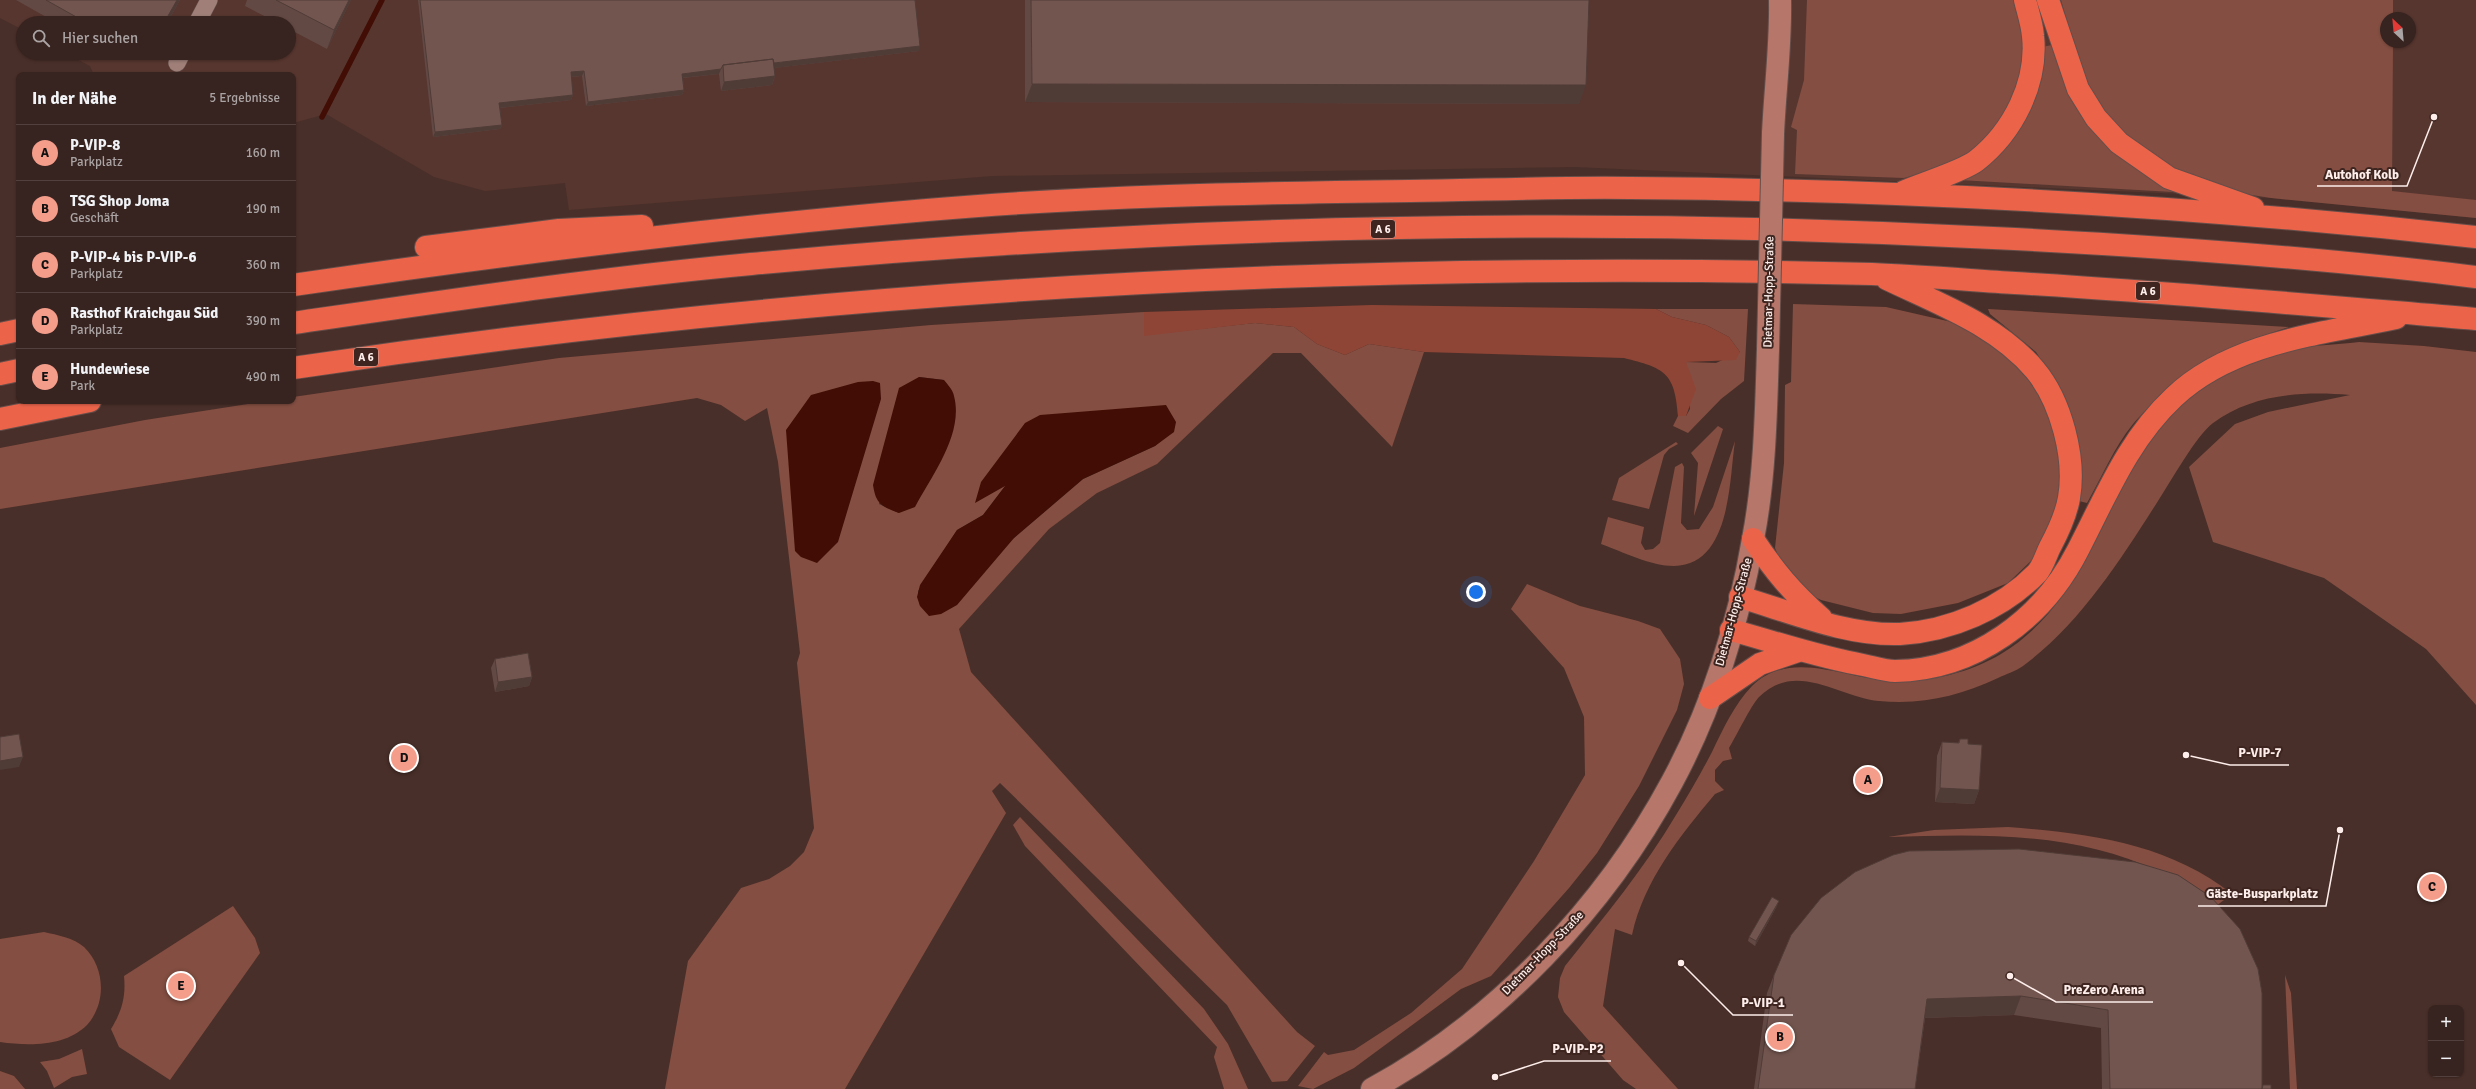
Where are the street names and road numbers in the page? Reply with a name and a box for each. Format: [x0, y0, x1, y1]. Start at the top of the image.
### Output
road number: A 6 [1371, 220, 1395, 238]
street label: Dietmar-Hopp-Straße [1761, 236, 1777, 348]
road number: A 6 [2136, 282, 2160, 300]
road number: A 6 [354, 348, 378, 366]
street label: Dietmar-Hopp-Straße [1712, 556, 1756, 668]
street label: Dietmar-Hopp-Straße [1499, 908, 1587, 998]

